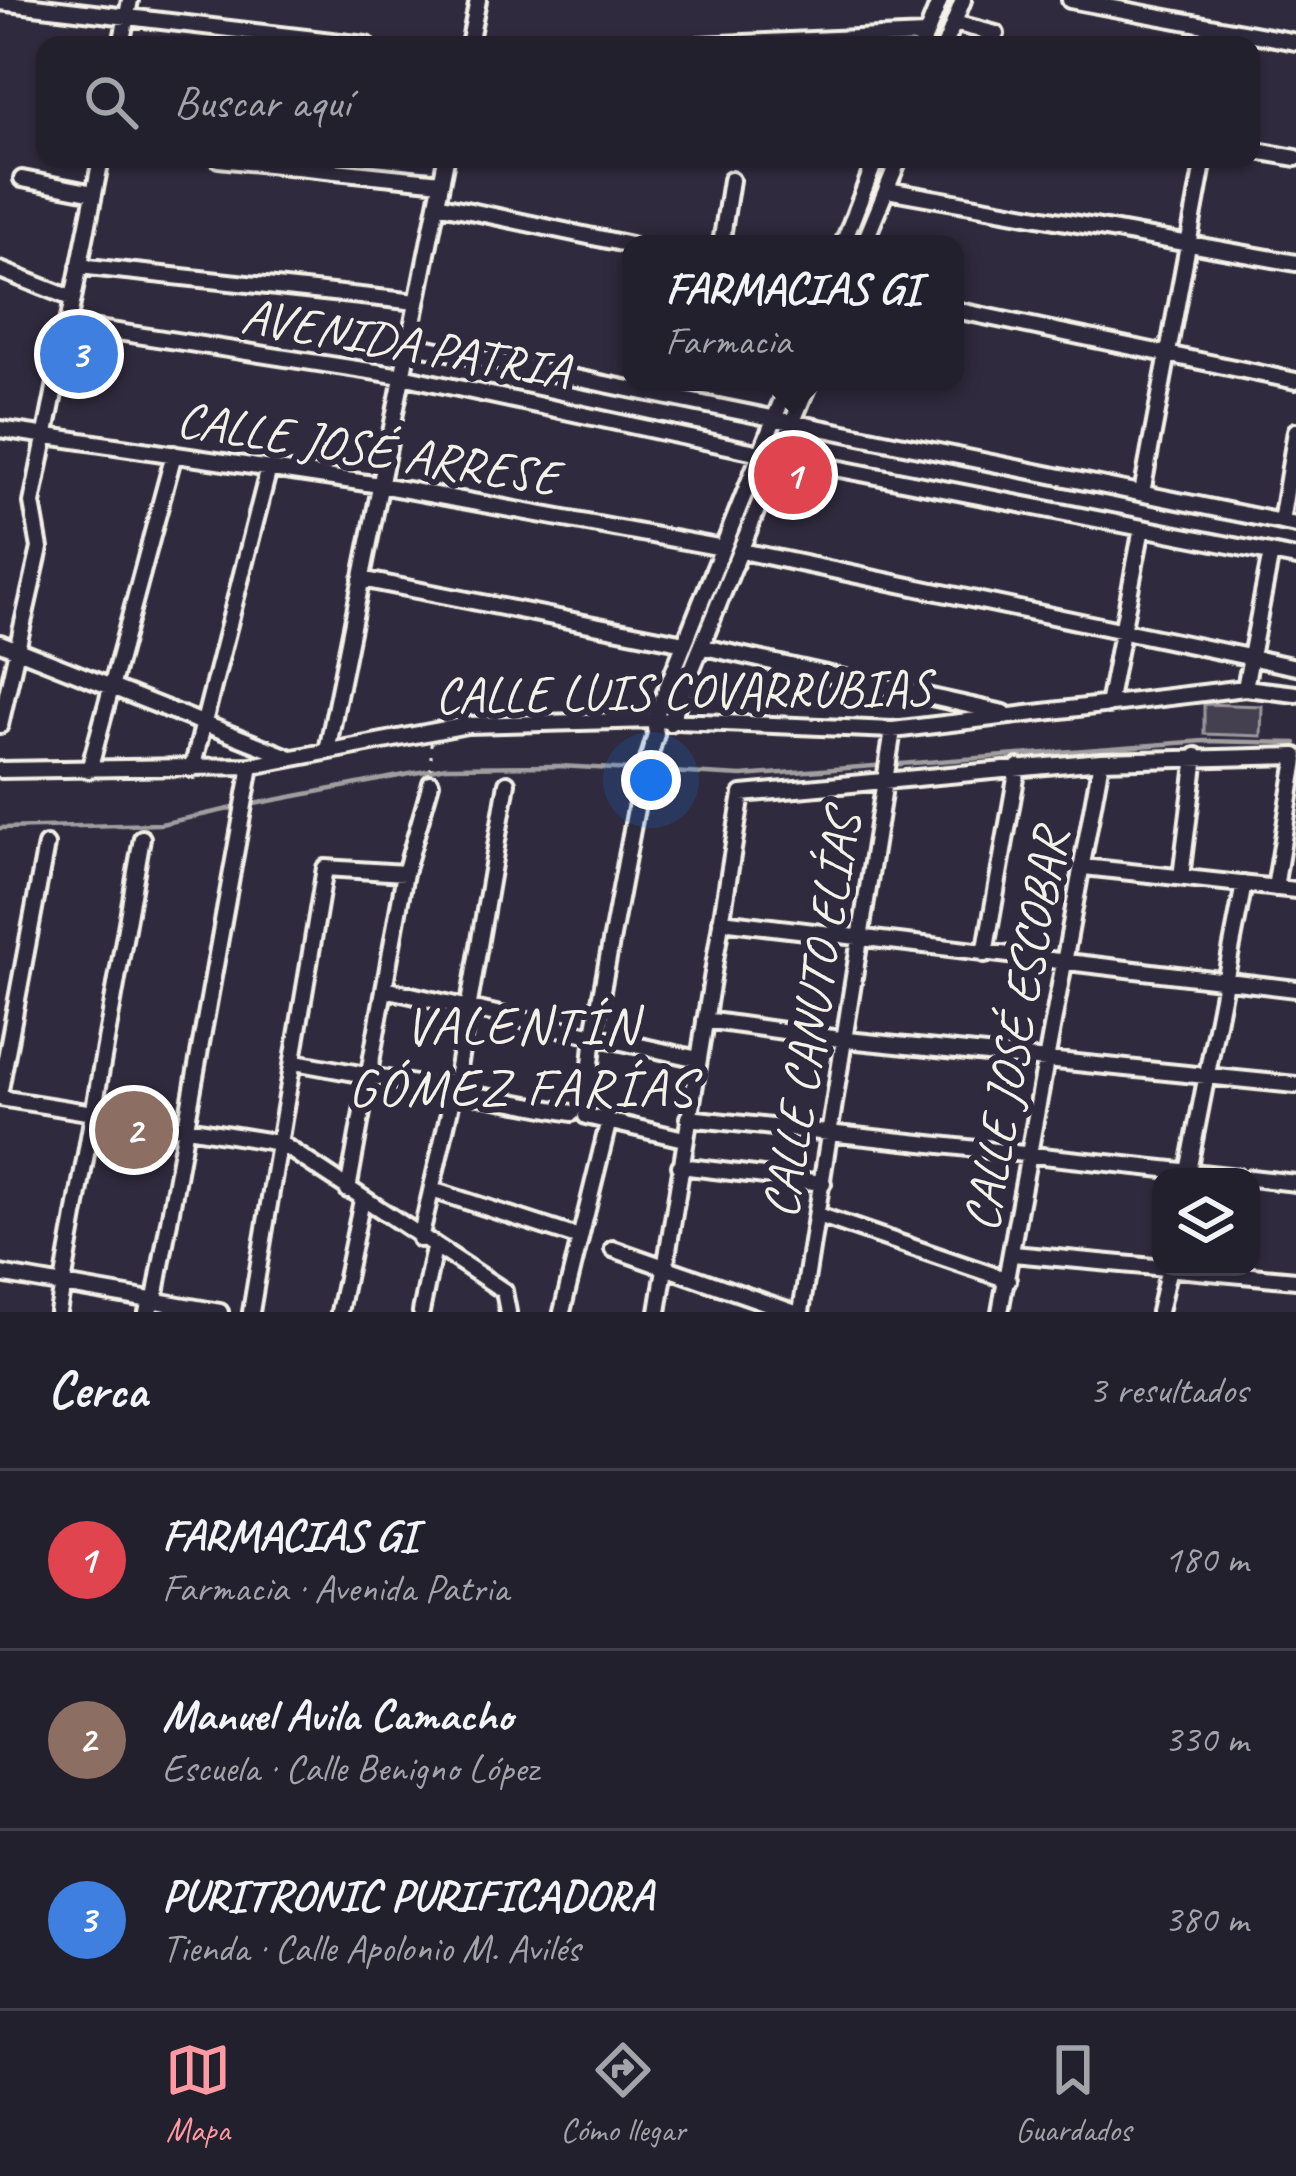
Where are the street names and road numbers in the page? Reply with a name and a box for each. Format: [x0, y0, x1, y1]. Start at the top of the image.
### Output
street label: AVENIDA PATRIA [237, 283, 577, 404]
street label: CALLE JOSÉ ARRESE [173, 386, 569, 511]
street label: CALLE LUIS COVARRUBIAS [434, 655, 938, 727]
street label: CALLE CANUTO ELÍAS [747, 799, 876, 1222]
street label: CALLE JOSÉ ESCOBAR [948, 819, 1083, 1236]

